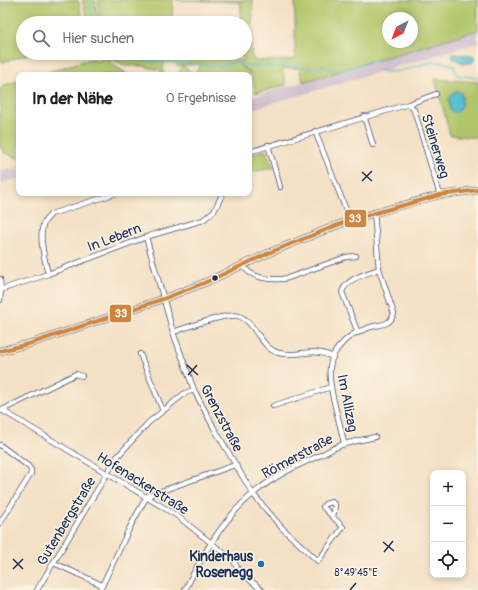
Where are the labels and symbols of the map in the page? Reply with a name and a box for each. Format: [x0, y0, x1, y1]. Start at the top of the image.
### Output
north arrow [382, 12, 418, 48]
street label: Steinerweg [418, 112, 453, 180]
line badge: 33 [344, 209, 367, 228]
text: 33 [349, 212, 361, 225]
street label: In Lebern [85, 219, 144, 256]
unlabelled marker [210, 273, 220, 283]
line badge: 33 [109, 304, 132, 323]
text: 33 [115, 307, 127, 320]
street label: Im Allizag [334, 373, 361, 433]
street label: Grenzstraße [197, 382, 246, 455]
street label: Römerstraße [259, 431, 336, 482]
street label: Hofenackerstraße [94, 448, 192, 519]
street label: Gutenbergstraße [33, 474, 100, 569]
place label: Kinderhaus Rosenegg [189, 548, 254, 581]
marker: Kinderhaus Rosenegg [256, 559, 266, 569]
text: 8°49'45"E [335, 567, 377, 579]

